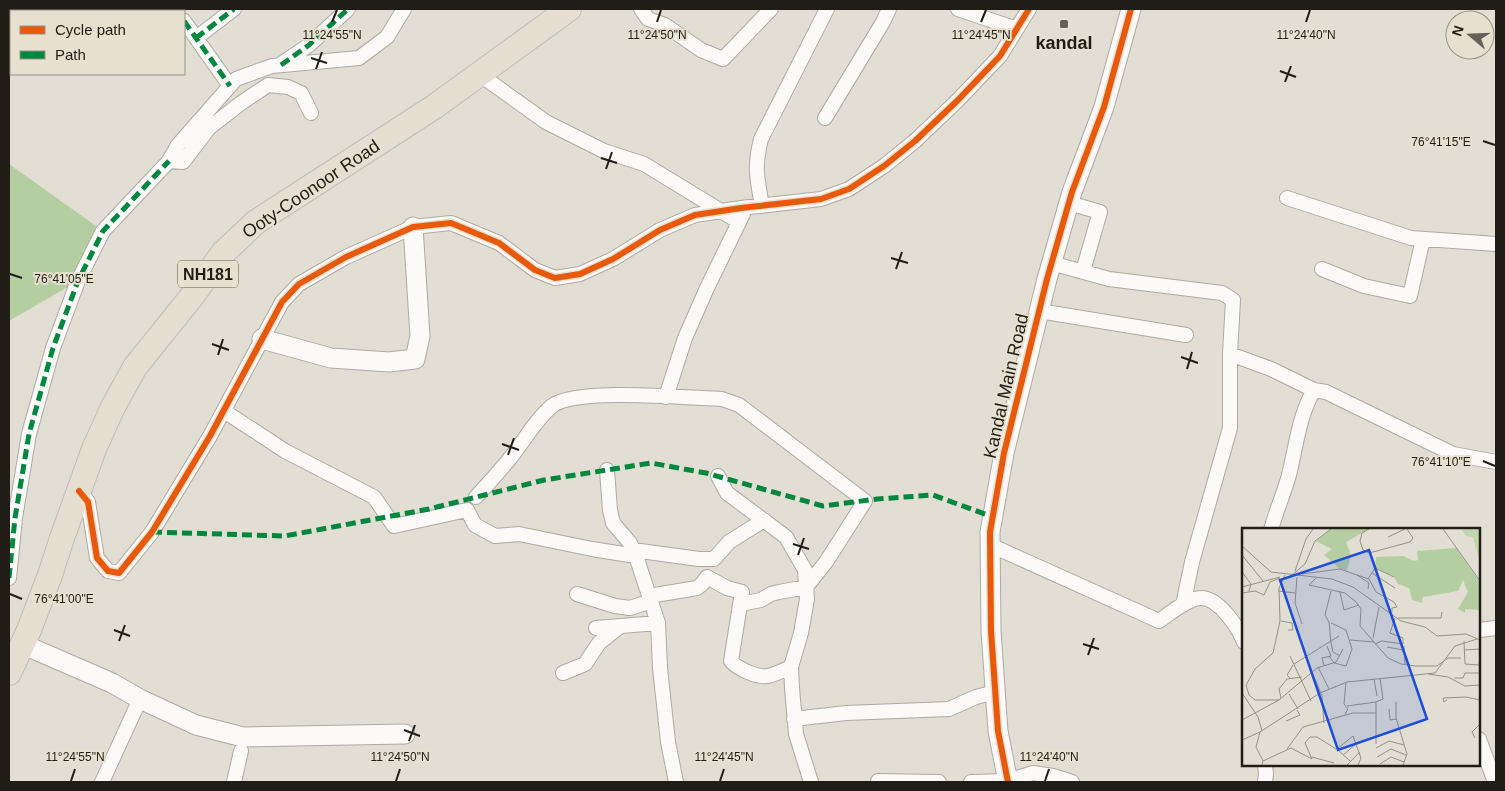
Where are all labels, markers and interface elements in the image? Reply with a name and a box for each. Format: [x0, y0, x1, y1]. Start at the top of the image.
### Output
legend [10, 10, 185, 75]
north arrow [1445, 10, 1495, 60]
marker: kandal [1058, 18, 1070, 30]
text: Cycle path [55, 21, 126, 38]
text: N [1448, 23, 1467, 38]
text: 11°24'55"N [302, 28, 362, 42]
text: 11°24'50"N [627, 28, 687, 42]
text: 11°24'45"N [951, 28, 1011, 42]
text: 11°24'40"N [1276, 28, 1336, 42]
place label: kandal [1035, 33, 1093, 53]
text: Path [55, 46, 86, 63]
text: 76°41'15"E [1411, 135, 1471, 149]
street label: Ooty-Coonoor Road [239, 136, 383, 242]
road number: NH181 [178, 260, 238, 288]
text: 76°41'05"E [34, 272, 94, 286]
street label: Kandal Main Road [980, 312, 1032, 460]
text: 76°41'10"E [1411, 455, 1471, 469]
inset map [1242, 528, 1480, 766]
text: 76°41'00"E [34, 592, 94, 606]
text: 11°24'55"N [45, 750, 105, 764]
text: 11°24'50"N [370, 750, 430, 764]
text: 11°24'45"N [694, 750, 754, 764]
text: 11°24'40"N [1019, 750, 1079, 764]

